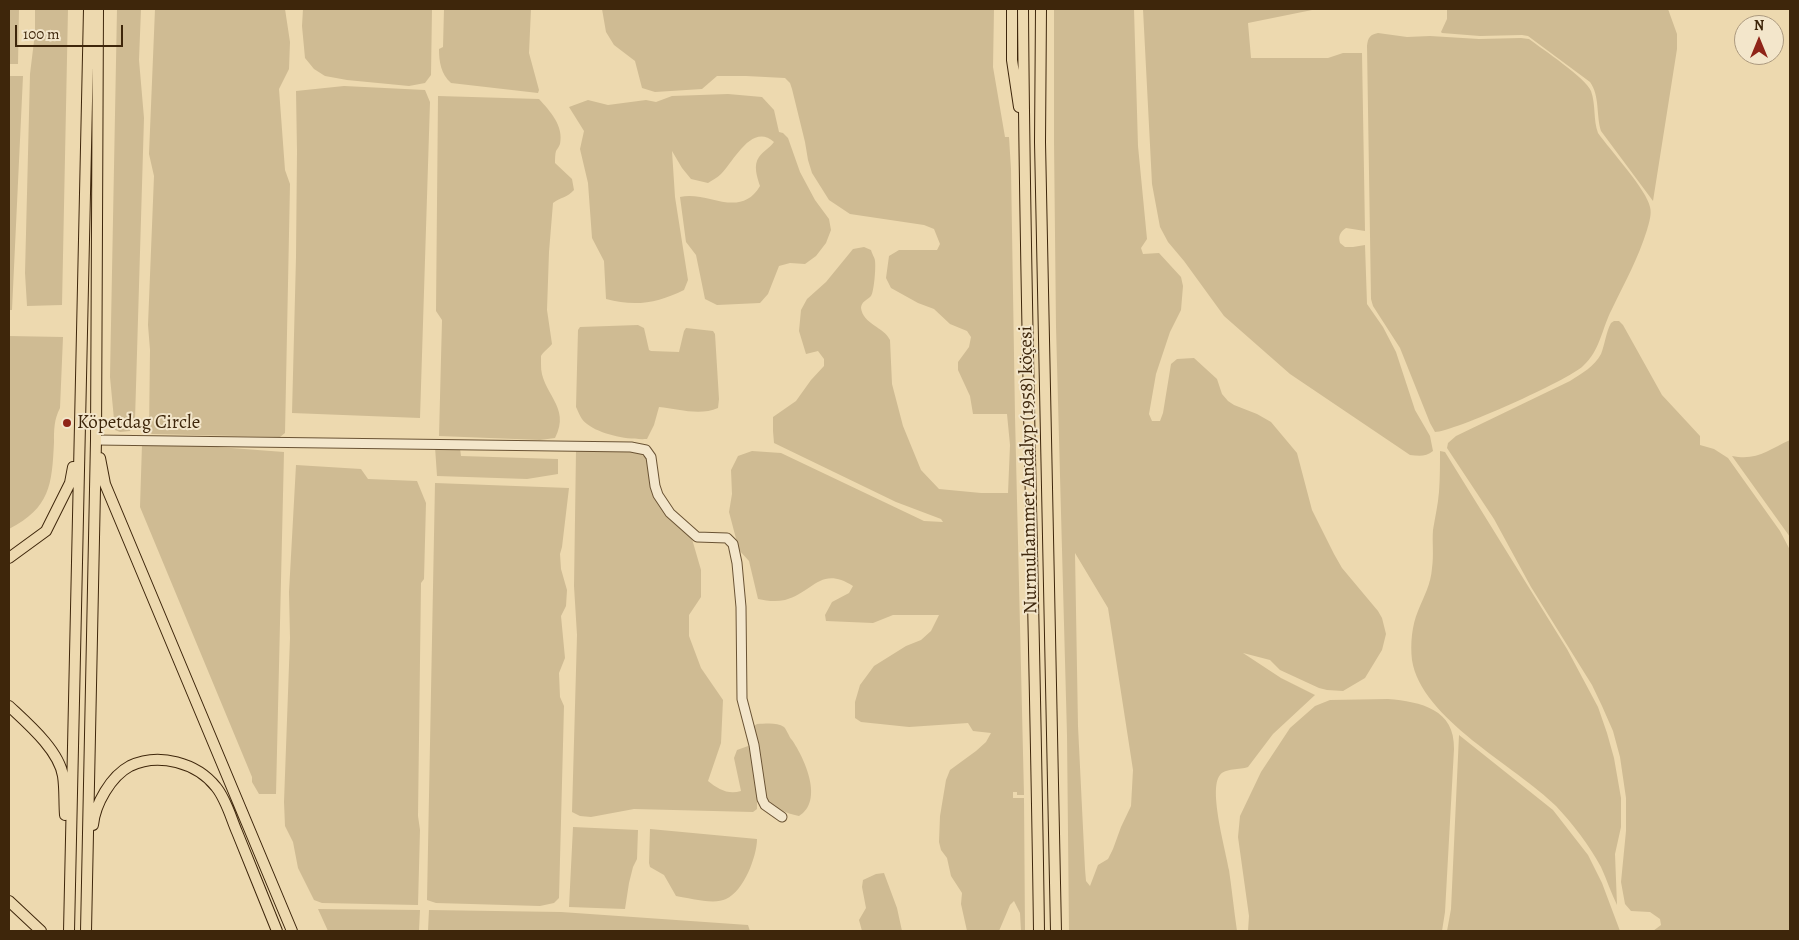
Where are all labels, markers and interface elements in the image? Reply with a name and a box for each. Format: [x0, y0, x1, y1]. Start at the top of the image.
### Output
scale bar [18, 15, 125, 47]
north arrow [1734, 15, 1784, 65]
text: N [1754, 16, 1764, 35]
text: 100 m [23, 24, 60, 44]
street label: Nurmuhammet Andalyp (1958) köçesi [1015, 326, 1043, 614]
place label: Köpetdag Circle [77, 412, 200, 434]
marker: Köpetdag Circle [61, 417, 73, 429]

